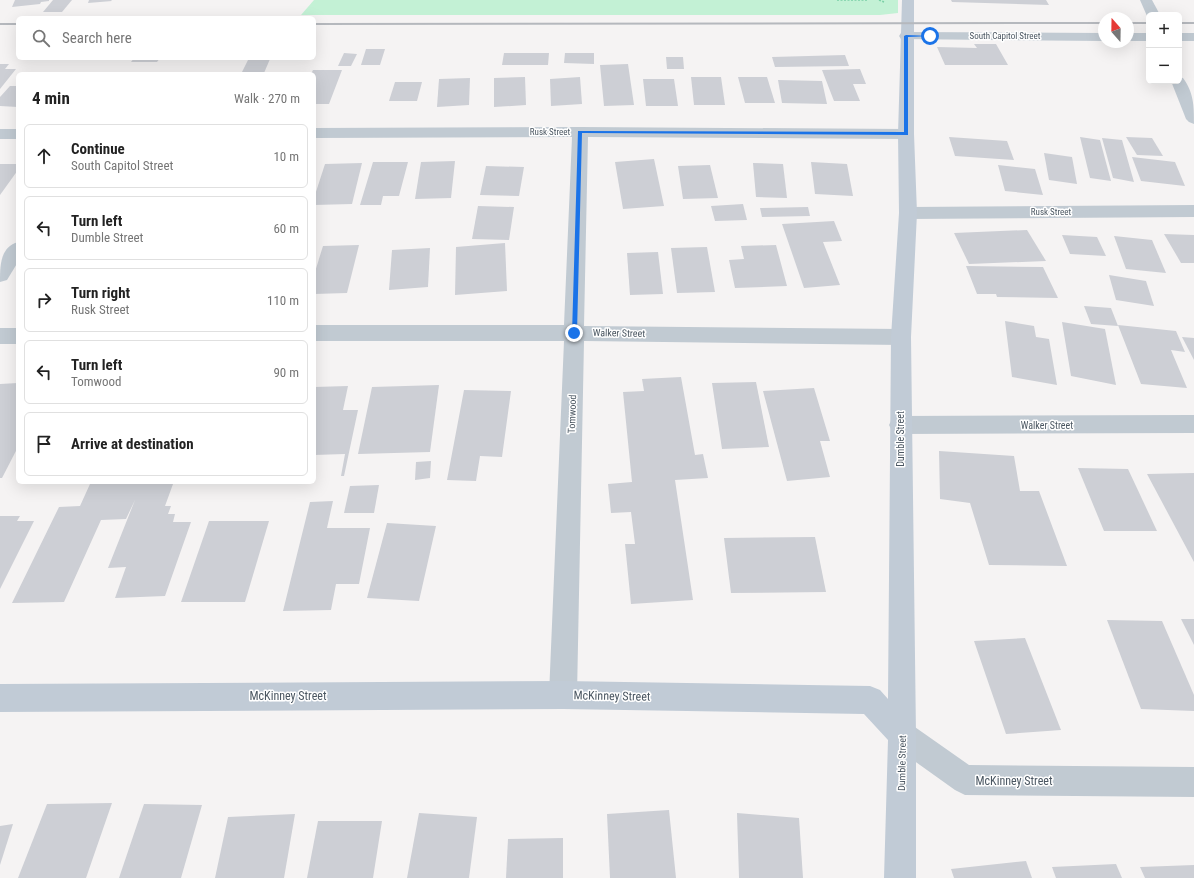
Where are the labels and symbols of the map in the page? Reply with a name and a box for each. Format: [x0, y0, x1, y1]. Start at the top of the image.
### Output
north arrow [1098, 12, 1134, 48]
route start [921, 27, 939, 45]
street label: South Capitol Street [970, 31, 1041, 41]
street label: Rusk Street [530, 127, 571, 137]
street label: Rusk Street [1031, 207, 1072, 217]
route end [565, 324, 583, 342]
street label: Walker Street [593, 327, 645, 339]
street label: Tomwood [566, 394, 578, 434]
street label: Dumble Street [895, 411, 906, 467]
street label: Walker Street [1021, 420, 1073, 431]
street label: McKinney Street [573, 688, 651, 704]
street label: McKinney Street [250, 689, 327, 703]
street label: Dumble Street [896, 735, 908, 791]
street label: McKinney Street [976, 774, 1053, 788]

